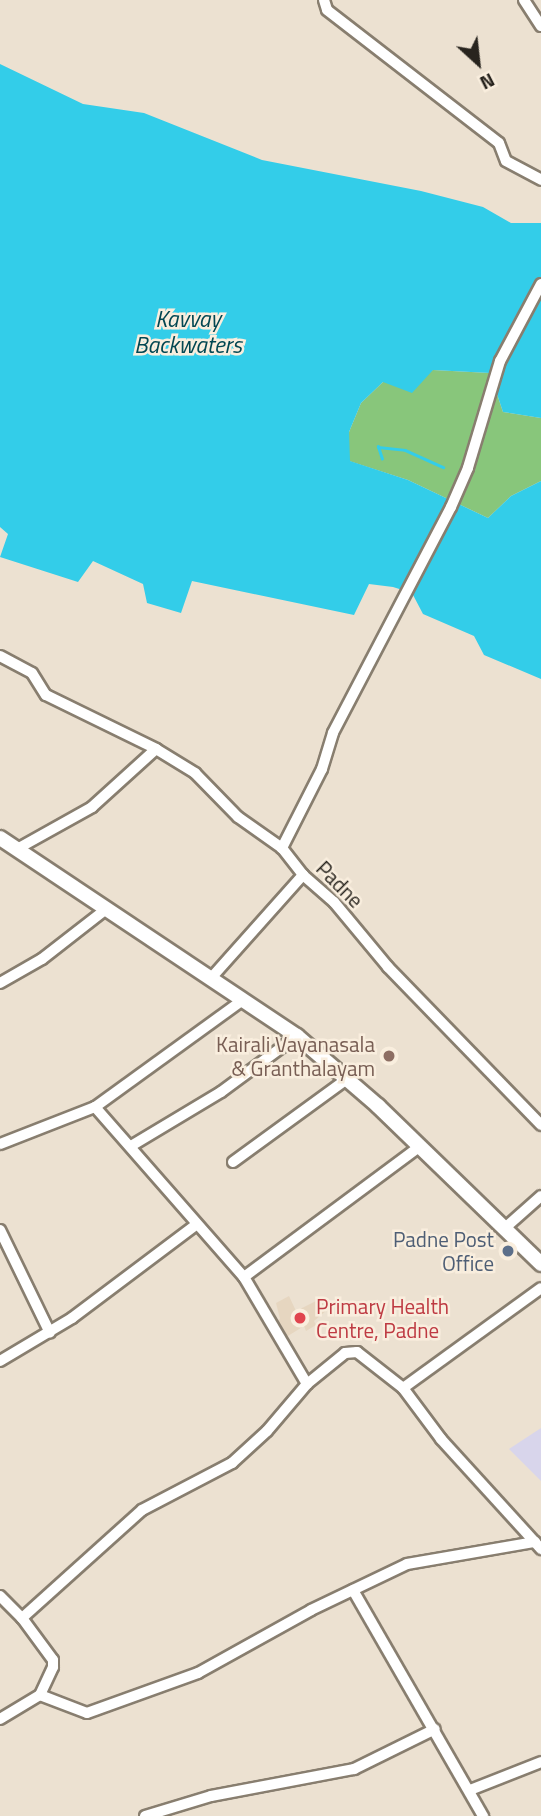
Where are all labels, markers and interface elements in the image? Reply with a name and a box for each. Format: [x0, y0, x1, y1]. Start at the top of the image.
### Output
north arrow [443, 28, 513, 98]
text: N [475, 66, 500, 98]
water label: Kavvay Backwaters [134, 305, 242, 359]
street label: Padne [311, 855, 369, 913]
place label: Kairali Vayanasala & Granthalayam [216, 1031, 375, 1081]
marker: Kairali Vayanasala & Granthalayam [381, 1048, 397, 1064]
place label: Padne Post Office [393, 1226, 494, 1276]
marker: Padne Post Office [500, 1243, 516, 1259]
place label: Primary Health Centre, Padne [316, 1293, 449, 1343]
marker: Primary Health Centre, Padne [290, 1308, 310, 1328]

